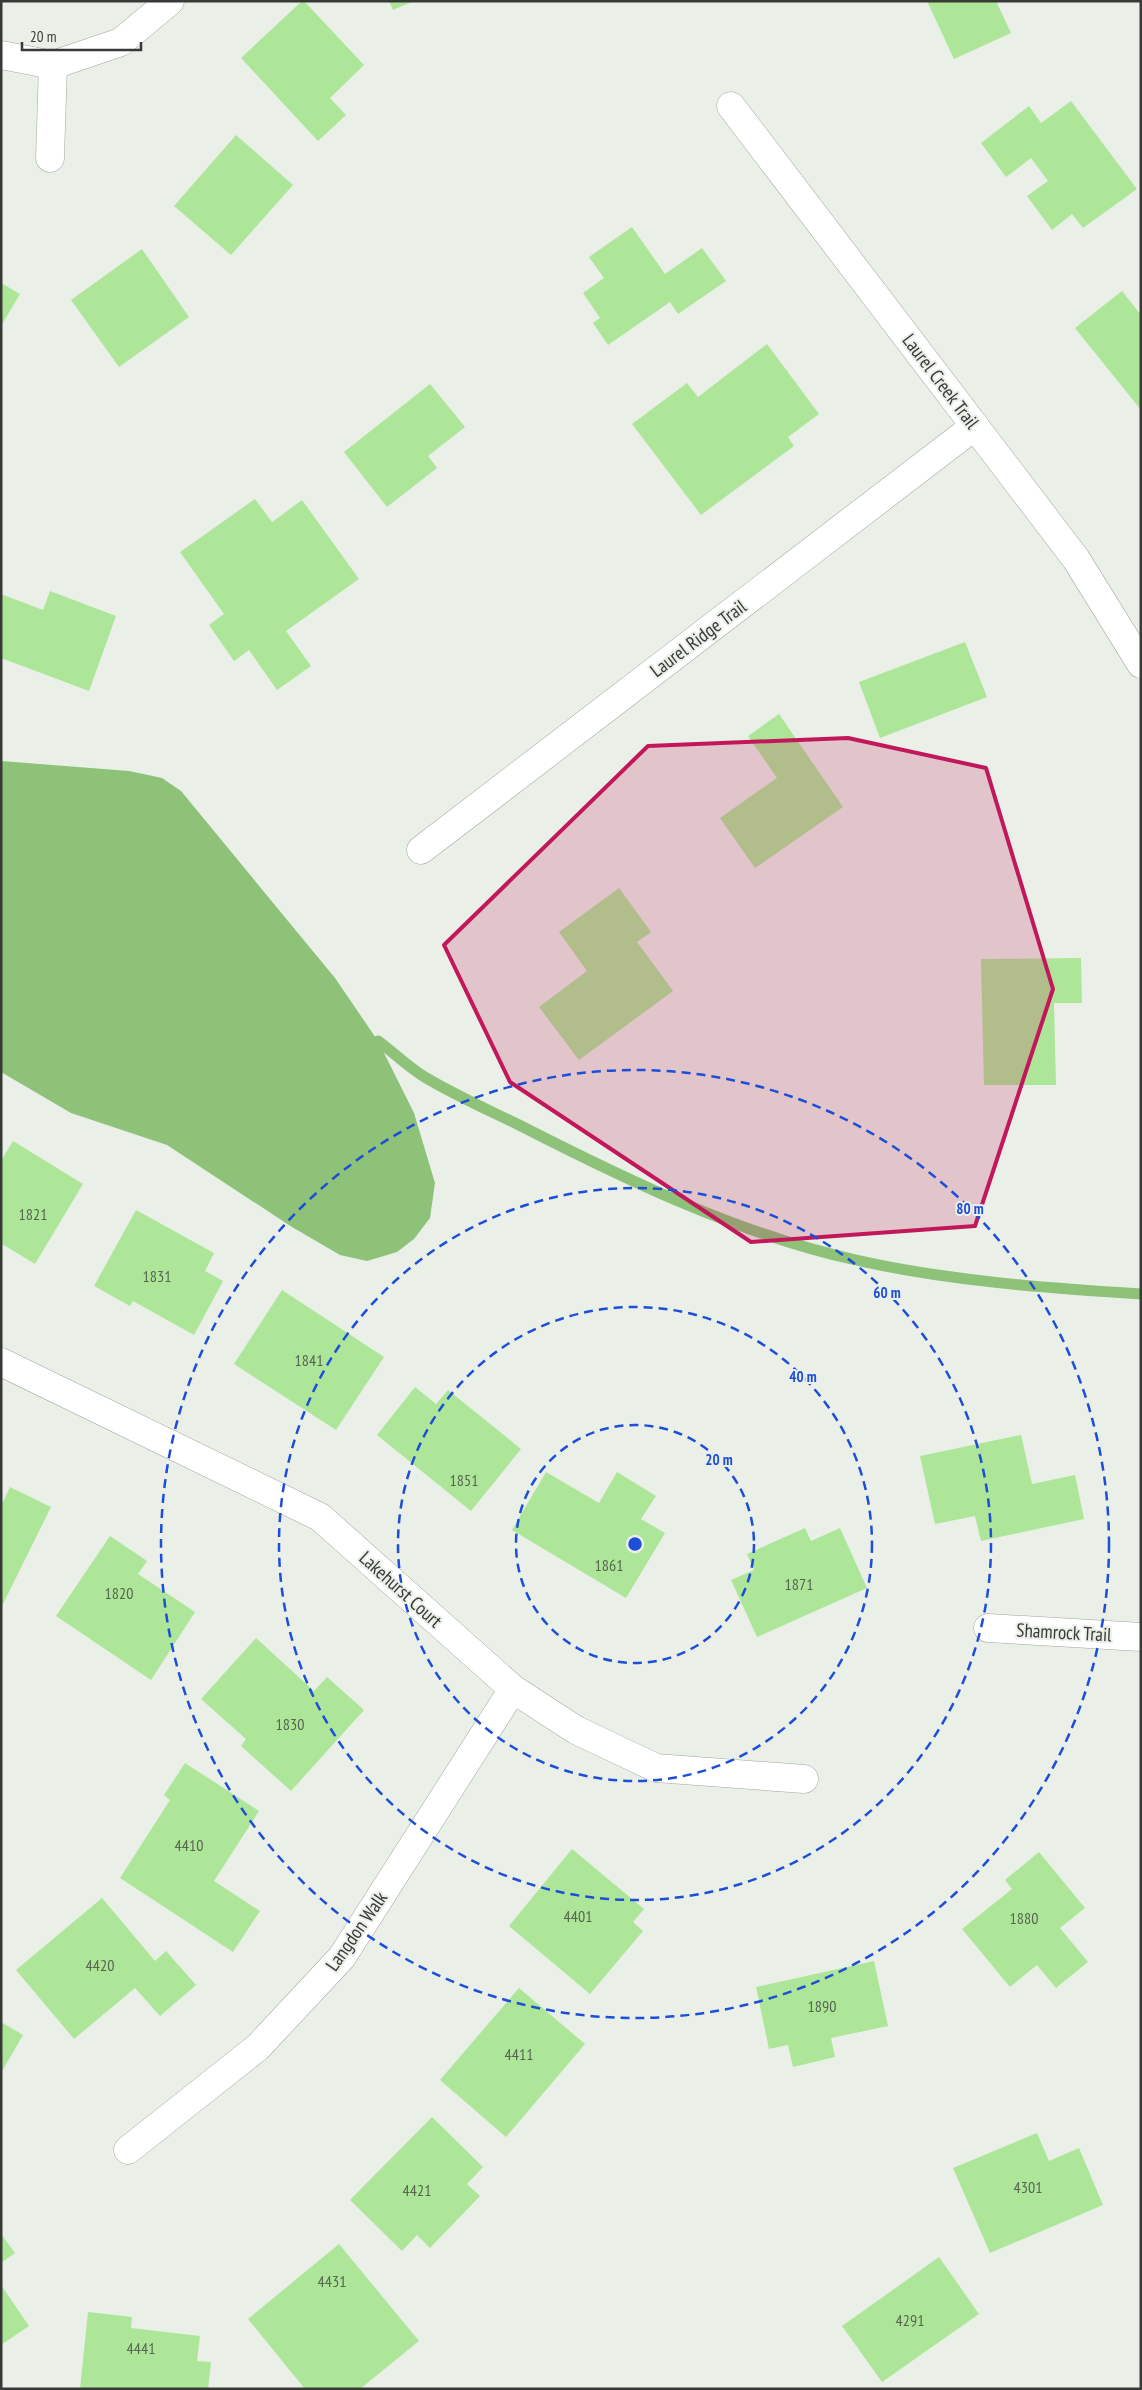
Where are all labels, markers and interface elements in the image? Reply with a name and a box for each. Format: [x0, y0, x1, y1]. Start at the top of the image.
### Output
scale bar [22, 20, 141, 52]
text: 20 m [30, 27, 56, 46]
street label: Laurel Creek Trail [897, 329, 985, 434]
street label: Laurel Ridge Trail [645, 594, 751, 682]
text: 80 m [956, 1199, 984, 1218]
house number: 1821 [19, 1204, 47, 1224]
house number: 1831 [143, 1266, 171, 1286]
text: 60 m [873, 1283, 901, 1302]
house number: 1841 [295, 1350, 323, 1370]
text: 40 m [789, 1367, 817, 1386]
text: 20 m [705, 1450, 733, 1469]
house number: 1851 [450, 1470, 478, 1490]
centre of rings [626, 1535, 644, 1553]
street label: Lakehurst Court [355, 1546, 448, 1633]
house number: 1861 [595, 1555, 623, 1575]
house number: 1871 [785, 1574, 813, 1594]
house number: 1820 [105, 1583, 133, 1603]
street label: Shamrock Trail [1016, 1618, 1113, 1647]
house number: 1830 [276, 1714, 304, 1734]
house number: 4410 [175, 1835, 203, 1855]
street label: Langdon Walk [320, 1886, 393, 1975]
house number: 4401 [564, 1906, 592, 1926]
house number: 1880 [1010, 1908, 1038, 1928]
house number: 4420 [86, 1955, 114, 1975]
house number: 1890 [808, 1996, 836, 2016]
house number: 4411 [505, 2044, 533, 2064]
house number: 4301 [1014, 2177, 1042, 2197]
house number: 4421 [403, 2180, 431, 2200]
house number: 4431 [318, 2271, 346, 2291]
house number: 4291 [896, 2310, 924, 2330]
house number: 4441 [127, 2338, 155, 2358]

